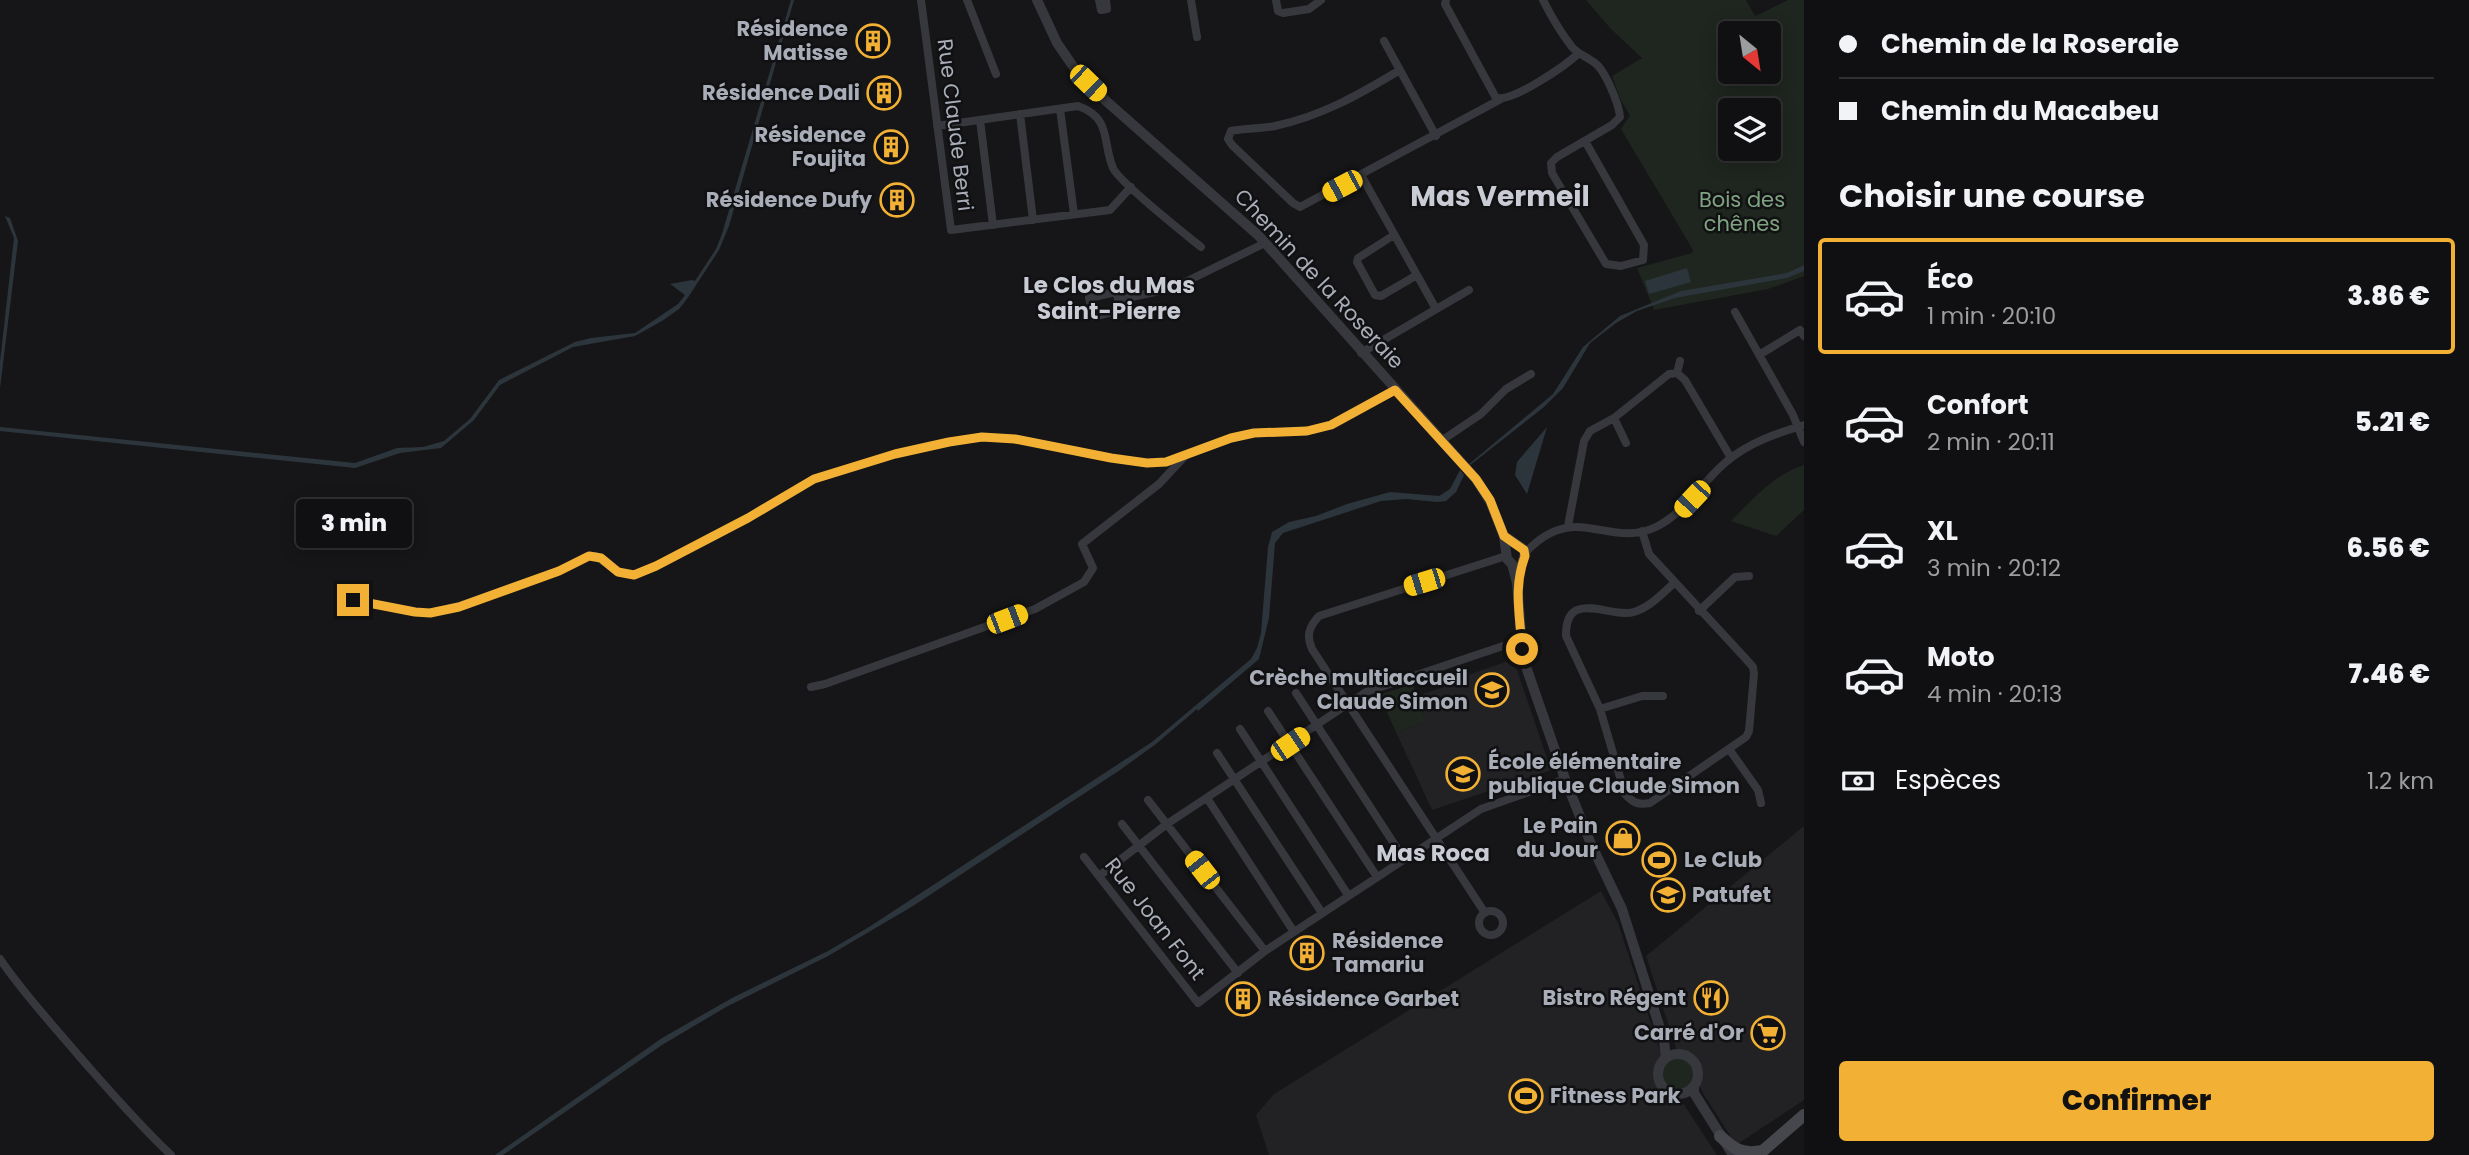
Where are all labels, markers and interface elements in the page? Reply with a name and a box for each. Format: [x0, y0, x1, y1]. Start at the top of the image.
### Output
place label: Résidence Matisse [736, 14, 848, 67]
north arrow [1718, 21, 1782, 84]
map controls [1718, 21, 1781, 161]
building icon: Résidence Matisse [854, 22, 892, 60]
text: Chemin de la Roseraie [1881, 26, 2179, 62]
street label: Rue Claude Berri [931, 37, 980, 213]
car [1066, 61, 1111, 105]
building icon: Résidence Dali [865, 74, 903, 112]
place label: Résidence Dali [702, 78, 860, 107]
text: Chemin du Macabeu [1881, 93, 2159, 129]
button: layers [1718, 98, 1781, 161]
place label: Résidence Foujita [754, 120, 866, 173]
building icon: Résidence Foujita [872, 128, 910, 166]
car [1319, 167, 1366, 205]
text: Choisir une course [1839, 173, 2145, 218]
district label: Mas Vermeil [1410, 177, 1590, 216]
building icon: Résidence Dufy [878, 181, 916, 219]
street label: Chemin de la Roseraie [1228, 182, 1411, 375]
place label: Résidence Dufy [706, 185, 873, 214]
park label: Bois des chênes [1699, 185, 1785, 238]
text: Éco [1927, 261, 1973, 297]
icon: car [1843, 265, 1906, 328]
district label: Le Clos du Mas Saint-Pierre [1023, 269, 1195, 327]
text: 3.86 € [2347, 278, 2430, 314]
text: 1 min · 20:10 [1927, 300, 2056, 332]
text: Confort [1927, 387, 2029, 423]
icon: car [1843, 391, 1906, 454]
text: 5.21 € [2355, 404, 2430, 440]
text: 2 min · 20:11 [1927, 426, 2055, 458]
car [1670, 476, 1715, 522]
callout: 3 min [295, 498, 411, 548]
text: 3 min [321, 507, 387, 539]
text: XL [1927, 513, 1958, 549]
icon: car [1843, 517, 1906, 580]
text: 6.56 € [2347, 530, 2430, 566]
text: 3 min · 20:12 [1927, 552, 2061, 584]
car [1401, 566, 1448, 598]
route end [337, 584, 369, 616]
car [984, 602, 1031, 636]
route start [1506, 633, 1538, 665]
text: Moto [1927, 639, 1995, 675]
icon: car [1843, 643, 1906, 706]
text: 7.46 € [2349, 656, 2430, 692]
place label: Crèche multiaccueil Claude Simon [1249, 663, 1468, 716]
school or university icon: Crèche multiaccueil Claude Simon [1473, 671, 1511, 709]
text: 4 min · 20:13 [1927, 678, 2062, 710]
car [1267, 724, 1314, 764]
place label: École élémentaire publique Claude Simon [1488, 747, 1740, 800]
school or university icon: École élémentaire publique Claude Simon [1444, 755, 1482, 793]
icon: cash [1839, 762, 1877, 800]
text: Espèces [1895, 762, 2001, 798]
text: 1.2 km [2367, 765, 2434, 797]
place label: Le Pain du Jour [1516, 811, 1598, 864]
shop icon: Le Pain du Jour [1604, 819, 1642, 857]
district label: Mas Roca [1376, 837, 1490, 869]
sports icon: Le Club [1640, 841, 1678, 879]
place label: Le Club [1684, 845, 1762, 874]
car [1181, 847, 1224, 893]
street label: Rue Joan Font [1098, 852, 1212, 986]
school or university icon: Patufet [1649, 876, 1687, 914]
place label: Patufet [1692, 880, 1771, 909]
place label: Résidence Tamariu [1332, 926, 1444, 979]
building icon: Résidence Tamariu [1288, 934, 1326, 972]
restaurant icon: Bistro Régent [1692, 979, 1730, 1017]
building icon: Résidence Garbet [1224, 980, 1262, 1018]
place label: Bistro Régent [1542, 983, 1686, 1012]
place label: Résidence Garbet [1268, 984, 1459, 1013]
supermarket icon: Carré d'Or [1749, 1014, 1787, 1052]
place label: Carré d'Or [1634, 1018, 1744, 1047]
button: Confirmer [1839, 1061, 2434, 1141]
sports icon: Fitness Park [1507, 1077, 1545, 1115]
place label: Fitness Park [1550, 1081, 1681, 1110]

